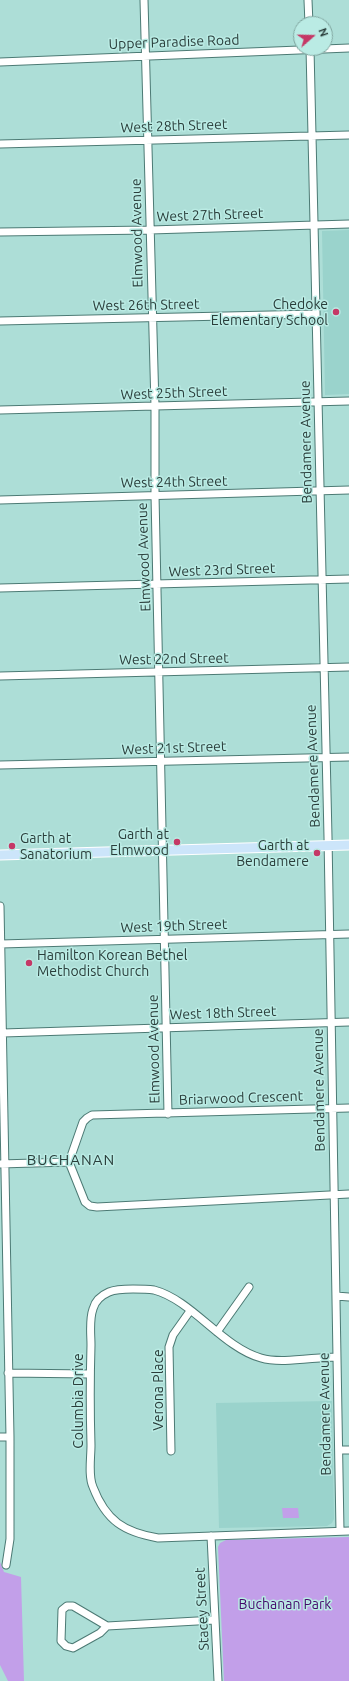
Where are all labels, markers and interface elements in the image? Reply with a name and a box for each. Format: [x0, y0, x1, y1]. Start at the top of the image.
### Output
north arrow [293, 16, 333, 56]
text: N [316, 26, 330, 38]
street label: Upper Paradise Road [108, 31, 240, 53]
street label: West 28th Street [120, 116, 228, 136]
street label: Elmwood Avenue [128, 178, 146, 288]
street label: West 27th Street [156, 205, 264, 225]
street label: West 26th Street [92, 296, 200, 314]
place label: Chedoke Elementary School [211, 296, 328, 328]
marker: Chedoke Elementary School [331, 307, 341, 317]
street label: Bendamere Avenue [297, 380, 315, 504]
street label: West 25th Street [120, 383, 228, 403]
street label: West 24th Street [120, 473, 228, 491]
street label: Elmwood Avenue [134, 502, 154, 612]
street label: West 23rd Street [168, 560, 276, 580]
street label: West 22nd Street [119, 650, 229, 668]
street label: Bendamere Avenue [302, 704, 324, 828]
street label: West 21st Street [121, 738, 227, 758]
place label: Garth at Elmwood [110, 826, 169, 858]
place label: Garth at Sanatorium [20, 830, 92, 862]
marker: Garth at Elmwood [172, 837, 182, 847]
place label: Garth at Bendamere [236, 837, 309, 870]
marker: Garth at Sanatorium [7, 841, 17, 851]
marker: Garth at Bendamere [312, 848, 322, 858]
street label: West 19th Street [120, 916, 228, 936]
place label: Hamilton Korean Bethel Methodist Church [37, 947, 187, 980]
marker: Hamilton Korean Bethel Methodist Church [24, 958, 34, 968]
street label: Elmwood Avenue [145, 994, 163, 1104]
street label: West 18th Street [169, 1003, 277, 1023]
street label: Bendamere Avenue [310, 1028, 328, 1152]
street label: Briarwood Crescent [179, 1087, 303, 1109]
district label: BUCHANAN [27, 1151, 115, 1169]
street label: Verona Place [150, 1349, 166, 1431]
street label: Bendamere Avenue [316, 1352, 334, 1476]
street label: Columbia Drive [70, 1353, 86, 1449]
street label: Stacey Street [191, 1567, 213, 1651]
park label: Buchanan Park [239, 1596, 331, 1612]

